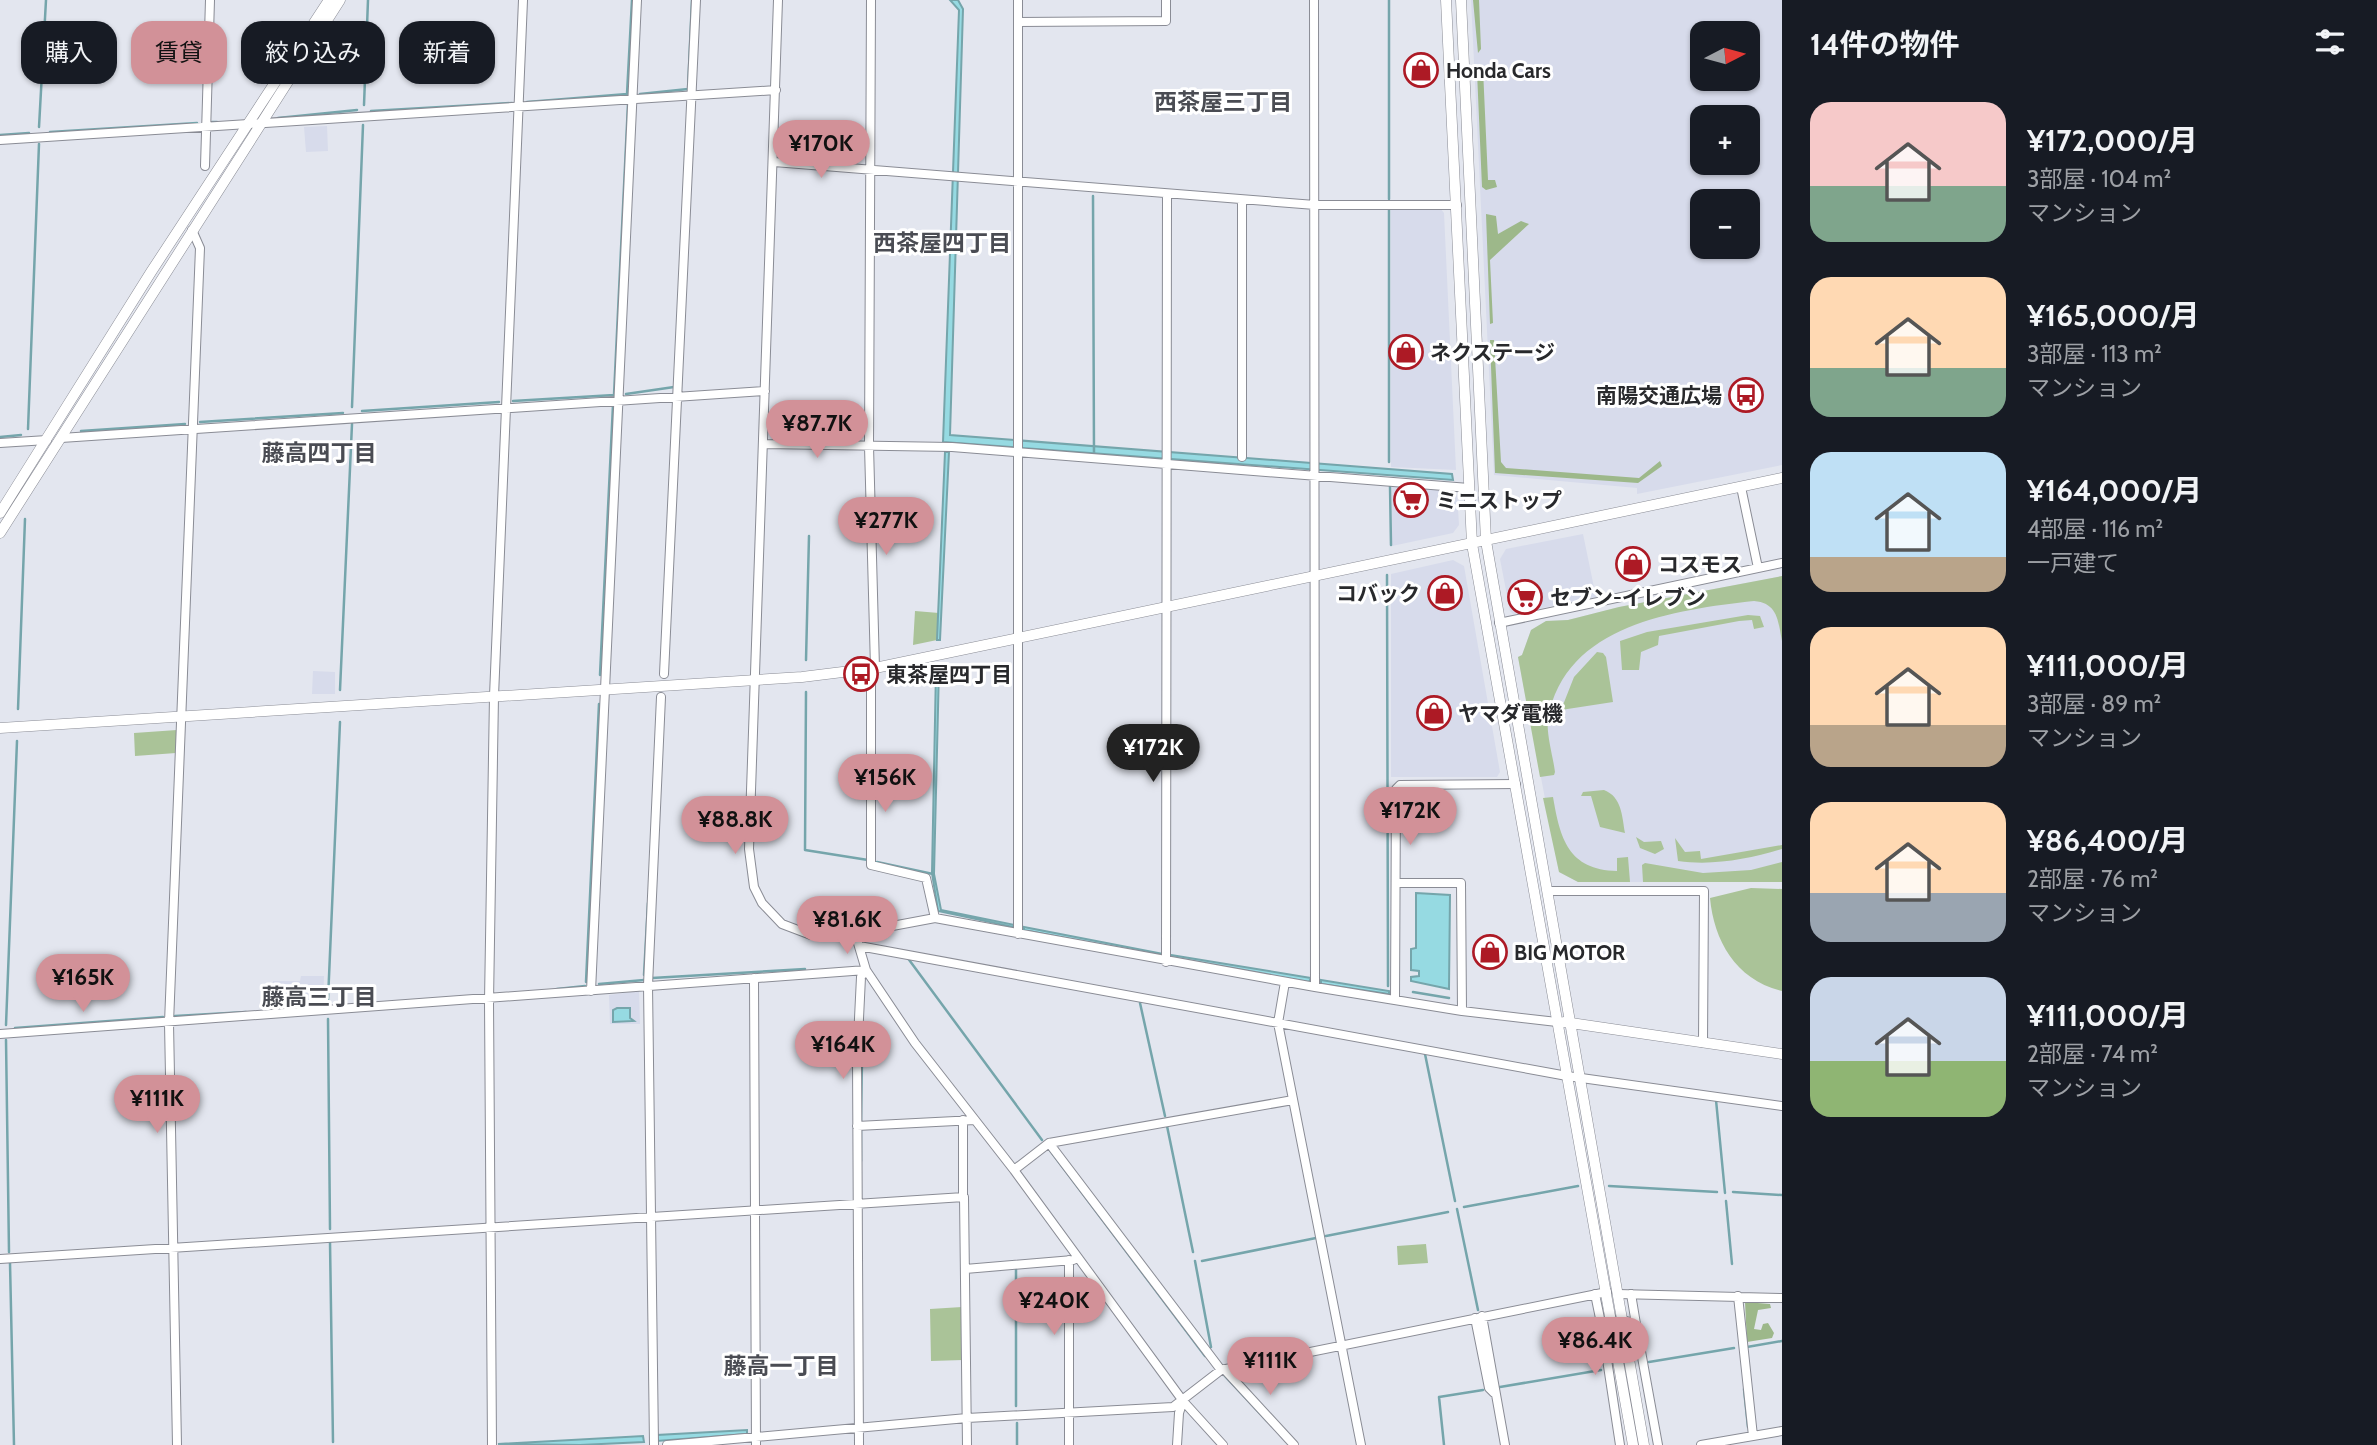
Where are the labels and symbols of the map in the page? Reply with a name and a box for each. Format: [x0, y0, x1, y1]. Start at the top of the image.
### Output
north arrow [1690, 21, 1760, 91]
shop icon: Honda Cars [1402, 51, 1440, 89]
place label: Honda Cars [1446, 58, 1551, 83]
district label: 西茶屋三丁目 [1154, 88, 1292, 116]
pin: ¥170K [772, 120, 870, 180]
district label: 西茶屋四丁目 [873, 229, 1011, 257]
shop icon: ネクステージ [1387, 333, 1425, 371]
place label: ネクステージ [1430, 340, 1555, 365]
bus stop icon: 南陽交通広場 [1727, 376, 1765, 414]
place label: 南陽交通広場 [1596, 383, 1722, 408]
pin: ¥87.7K [760, 400, 874, 460]
district label: 藤高四丁目 [262, 439, 377, 467]
supermarket icon: ミニストップ [1392, 481, 1430, 519]
place label: ミニストップ [1436, 488, 1562, 513]
pin: ¥277K [837, 498, 935, 557]
shop icon: コスモス [1614, 545, 1652, 583]
place label: コスモス [1658, 552, 1742, 577]
shop icon: コバック [1426, 574, 1464, 612]
supermarket icon: セブン-イレブン [1506, 578, 1544, 616]
place label: コバック [1336, 581, 1420, 606]
place label: セブン-イレブン [1550, 585, 1706, 610]
bus stop icon: 東茶屋四丁目 [842, 655, 880, 693]
place label: 東茶屋四丁目 [886, 662, 1012, 687]
shop icon: ヤマダ電機 [1415, 694, 1453, 732]
place label: ヤマダ電機 [1458, 701, 1563, 726]
pin: ¥172K [1104, 724, 1202, 784]
pin: ¥156K [836, 754, 934, 814]
pin: ¥172K [1361, 788, 1459, 847]
pin: ¥88.8K [678, 796, 792, 856]
pin: ¥81.6K [790, 897, 904, 956]
shop icon: BIG MOTOR [1471, 933, 1509, 971]
place label: BIG MOTOR [1514, 940, 1625, 965]
pin: ¥165K [34, 954, 132, 1014]
district label: 藤高三丁目 [262, 983, 377, 1011]
pin: ¥164K [794, 1021, 892, 1081]
pin: ¥111K [108, 1076, 206, 1135]
pin: ¥240K [1005, 1278, 1103, 1337]
pin: ¥86.4K [1538, 1318, 1652, 1377]
pin: ¥111K [1221, 1338, 1319, 1397]
district label: 藤高一丁目 [724, 1352, 839, 1380]

